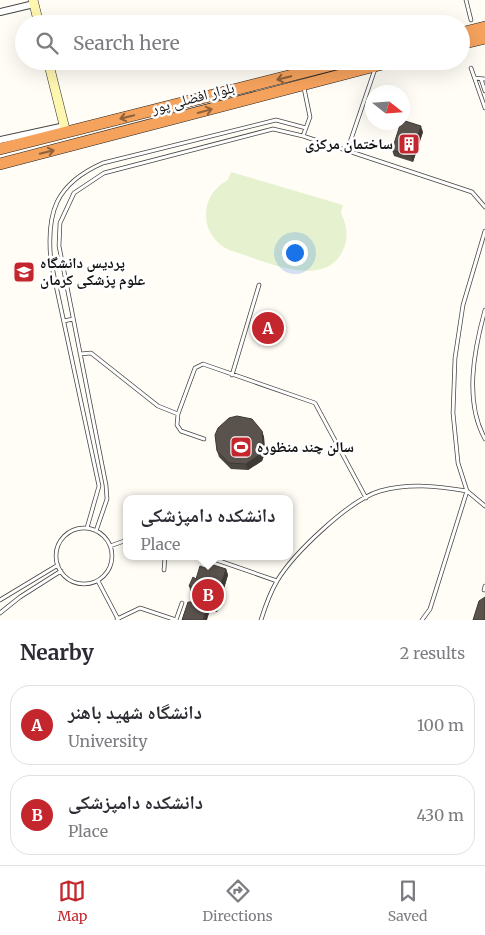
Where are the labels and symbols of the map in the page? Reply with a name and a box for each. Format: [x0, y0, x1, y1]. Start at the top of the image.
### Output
one-way arrow [277, 73, 293, 83]
street label: بلوار افضلی پور [149, 77, 237, 119]
north arrow [365, 85, 410, 130]
one-way arrow [196, 106, 212, 115]
one-way arrow [119, 113, 135, 123]
building icon: ساختمان مرکزی [397, 132, 421, 156]
place label: ساختمان مرکزی [305, 134, 393, 153]
one-way arrow [39, 147, 55, 156]
your location [282, 240, 308, 266]
place label: پردیس دانشگاه علوم پزشکی کرمان [40, 253, 146, 290]
school or university icon: پردیس دانشگاه علوم پزشکی کرمان [12, 260, 36, 284]
pin: A [252, 309, 284, 347]
sports icon: سالن چند منظوره [229, 435, 253, 459]
place label: سالن چند منظوره [257, 437, 354, 456]
pin: B [192, 576, 224, 614]

